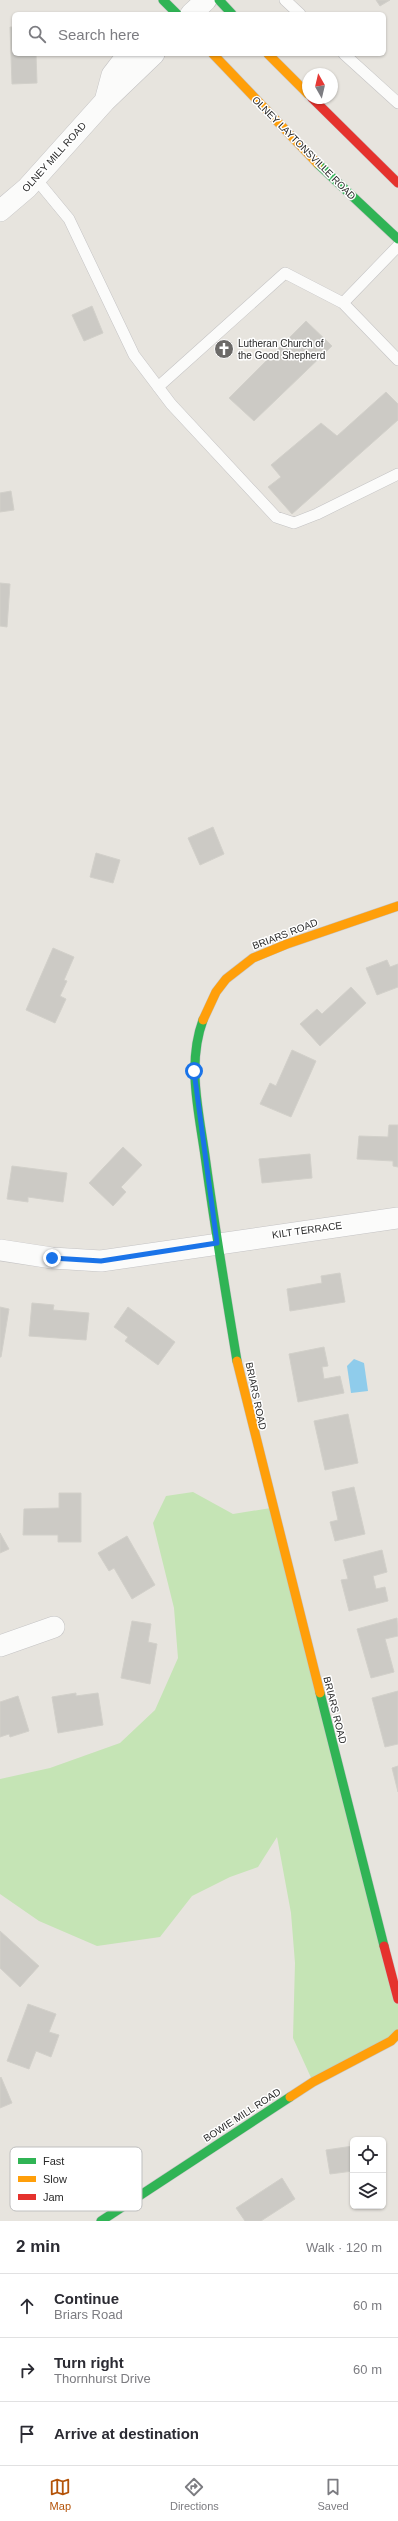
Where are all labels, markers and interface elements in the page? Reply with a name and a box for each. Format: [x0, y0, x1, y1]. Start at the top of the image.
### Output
search box [12, 12, 386, 56]
icon: search [26, 23, 48, 45]
text: Search here [58, 26, 140, 43]
north arrow [302, 68, 338, 104]
street label: OLNEY LAYTONSVILLE ROAD [250, 94, 358, 202]
street label: OLNEY MILL ROAD [20, 120, 88, 194]
church icon: Lutheran Church of the Good Shepherd [213, 338, 235, 360]
place label: Lutheran Church of the Good Shepherd [238, 338, 325, 361]
street label: BRIARS ROAD [251, 917, 319, 951]
route start [185, 1062, 203, 1080]
street label: KILT TERRACE [271, 1220, 343, 1240]
route end [43, 1249, 61, 1267]
street label: BRIARS ROAD [243, 1361, 269, 1431]
street label: BRIARS ROAD [321, 1675, 349, 1745]
street label: BOWIE MILL ROAD [201, 2086, 283, 2144]
map controls [350, 2137, 386, 2209]
button: locate [350, 2137, 386, 2173]
legend [10, 2147, 142, 2211]
text: Fast [43, 2155, 64, 2167]
text: Slow [43, 2173, 67, 2185]
button: layers [350, 2173, 386, 2209]
text: Jam [43, 2191, 64, 2203]
text: 2 min [16, 2237, 60, 2256]
text: Walk · 120 m [306, 2240, 382, 2255]
text: Continue [54, 2290, 119, 2307]
icon: ahead [16, 2295, 38, 2317]
text: 60 m [353, 2298, 382, 2313]
text: Briars Road [54, 2307, 123, 2322]
text: Turn right [54, 2354, 124, 2371]
icon: right [16, 2359, 38, 2381]
text: 60 m [353, 2362, 382, 2377]
text: Thornhurst Drive [54, 2371, 151, 2386]
icon: arrive [16, 2423, 38, 2445]
text: Arrive at destination [54, 2425, 199, 2442]
tab: Map [49, 2476, 71, 2512]
tab: Directions [170, 2476, 219, 2512]
tab: Saved [317, 2476, 349, 2512]

